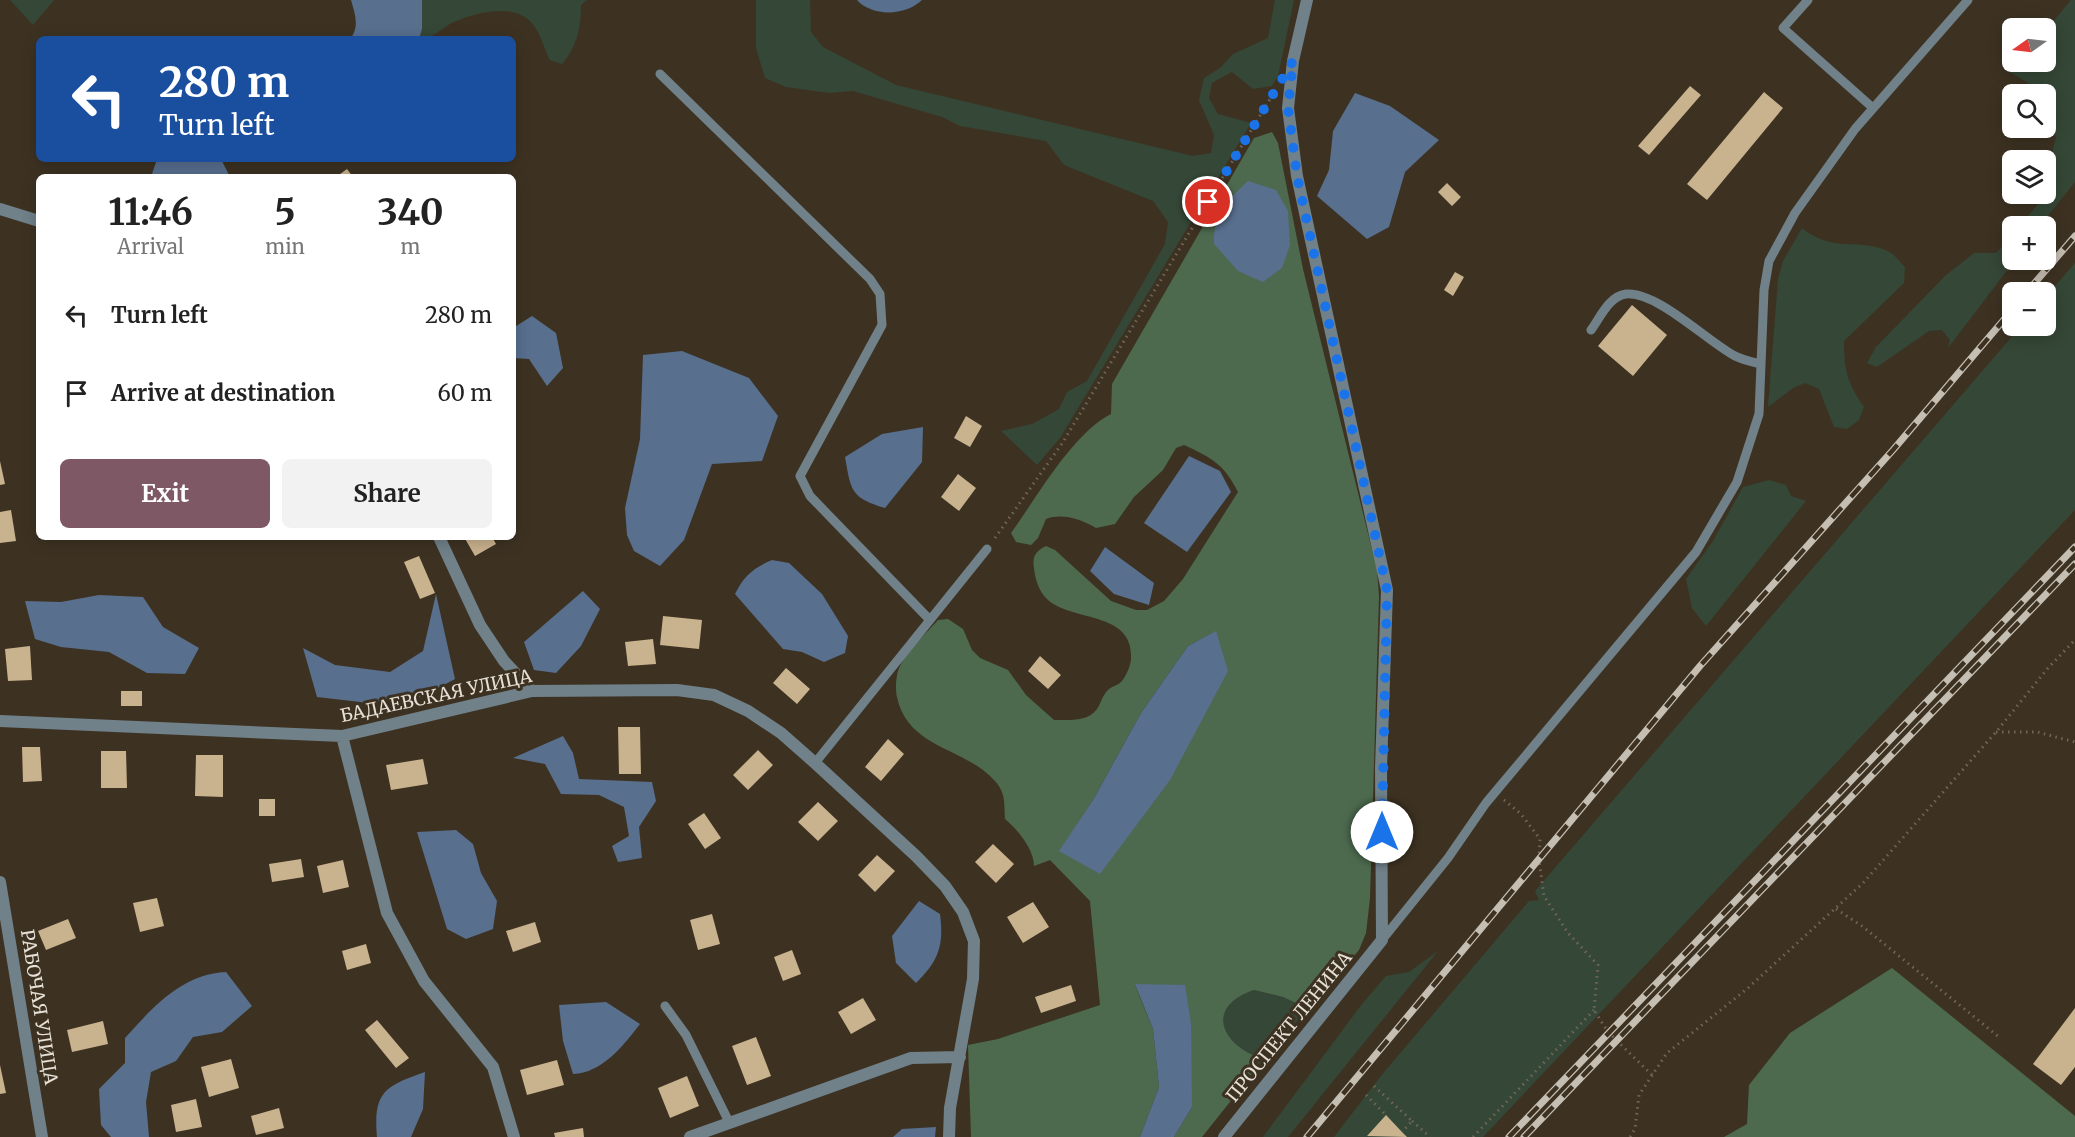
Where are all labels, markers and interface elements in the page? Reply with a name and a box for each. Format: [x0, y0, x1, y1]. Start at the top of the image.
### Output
north arrow [2002, 18, 2056, 72]
map controls [2002, 18, 2056, 336]
text: 280 m [159, 56, 289, 108]
icon: left [60, 60, 138, 138]
button: search [2002, 84, 2056, 138]
text: Turn left [159, 108, 274, 142]
button: layers [2002, 150, 2056, 204]
pin [1182, 176, 1233, 227]
icon: arrive [1191, 185, 1224, 218]
text: 11:46 [108, 190, 193, 235]
text: 5 [275, 190, 296, 235]
text: 340 [377, 190, 444, 235]
button: + [2002, 216, 2056, 270]
text: Arrival [117, 234, 184, 259]
text: min [265, 234, 305, 259]
text: m [400, 234, 420, 259]
button: − [2002, 282, 2056, 336]
icon: left [60, 299, 93, 332]
text: Turn left [111, 301, 208, 329]
text: 280 m [425, 301, 492, 329]
icon: arrive [60, 377, 93, 410]
text: Arrive at destination [111, 379, 335, 407]
text: 60 m [438, 379, 492, 407]
button: Exit [60, 459, 270, 528]
button: Share [282, 459, 492, 528]
street label: БАДАЕВСКАЯ УЛИЦА [338, 664, 534, 727]
position arrow [1350, 800, 1414, 864]
street label: РАБОЧАЯ УЛИЦА [16, 928, 63, 1086]
street label: ПРОСПЕКТ ЛЕНИНА [1221, 946, 1357, 1107]

